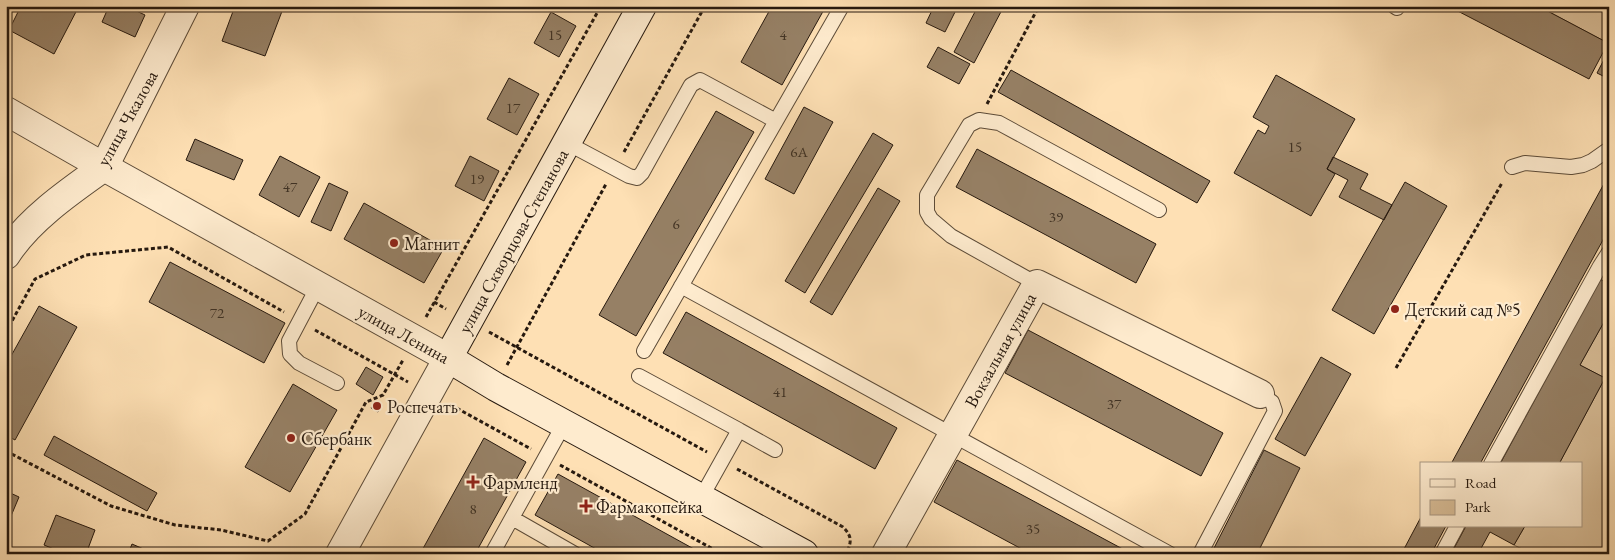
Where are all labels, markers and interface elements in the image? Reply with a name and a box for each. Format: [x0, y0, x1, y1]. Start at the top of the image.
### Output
house number: 15 [548, 25, 562, 44]
house number: 4 [779, 25, 787, 44]
street label: улица Чкалова [91, 65, 163, 170]
house number: 17 [506, 98, 521, 117]
house number: 15 [1288, 137, 1302, 156]
house number: 6А [790, 142, 808, 161]
street label: улица Скворцова-Степанова [453, 144, 574, 337]
house number: 19 [470, 169, 484, 188]
house number: 47 [283, 177, 298, 196]
house number: 39 [1049, 207, 1063, 226]
house number: 6 [672, 214, 680, 233]
place label: Магнит [404, 232, 460, 255]
marker: Магнит [388, 237, 400, 249]
street label: Вокзальная улица [959, 288, 1041, 411]
place label: Детский сад №5 [1405, 298, 1521, 321]
street label: улица Ленина [354, 299, 454, 369]
house number: 72 [210, 303, 225, 322]
marker: Детский сад №5 [1389, 303, 1401, 315]
house number: 41 [773, 382, 787, 401]
house number: 37 [1107, 394, 1122, 413]
place label: Роспечать [387, 395, 458, 418]
marker: Роспечать [371, 400, 383, 412]
place label: Сбербанк [301, 427, 372, 450]
marker: Сбербанк [285, 432, 297, 444]
legend [1420, 462, 1582, 528]
place label: Фармленд [483, 471, 558, 494]
text: Road [1465, 473, 1497, 492]
marker: Фармленд [467, 476, 479, 488]
place label: Фармакопейка [596, 495, 704, 518]
text: Park [1465, 497, 1492, 516]
house number: 8 [469, 499, 477, 518]
marker: Фармакопейка [580, 500, 592, 512]
house number: 35 [1026, 519, 1040, 538]

